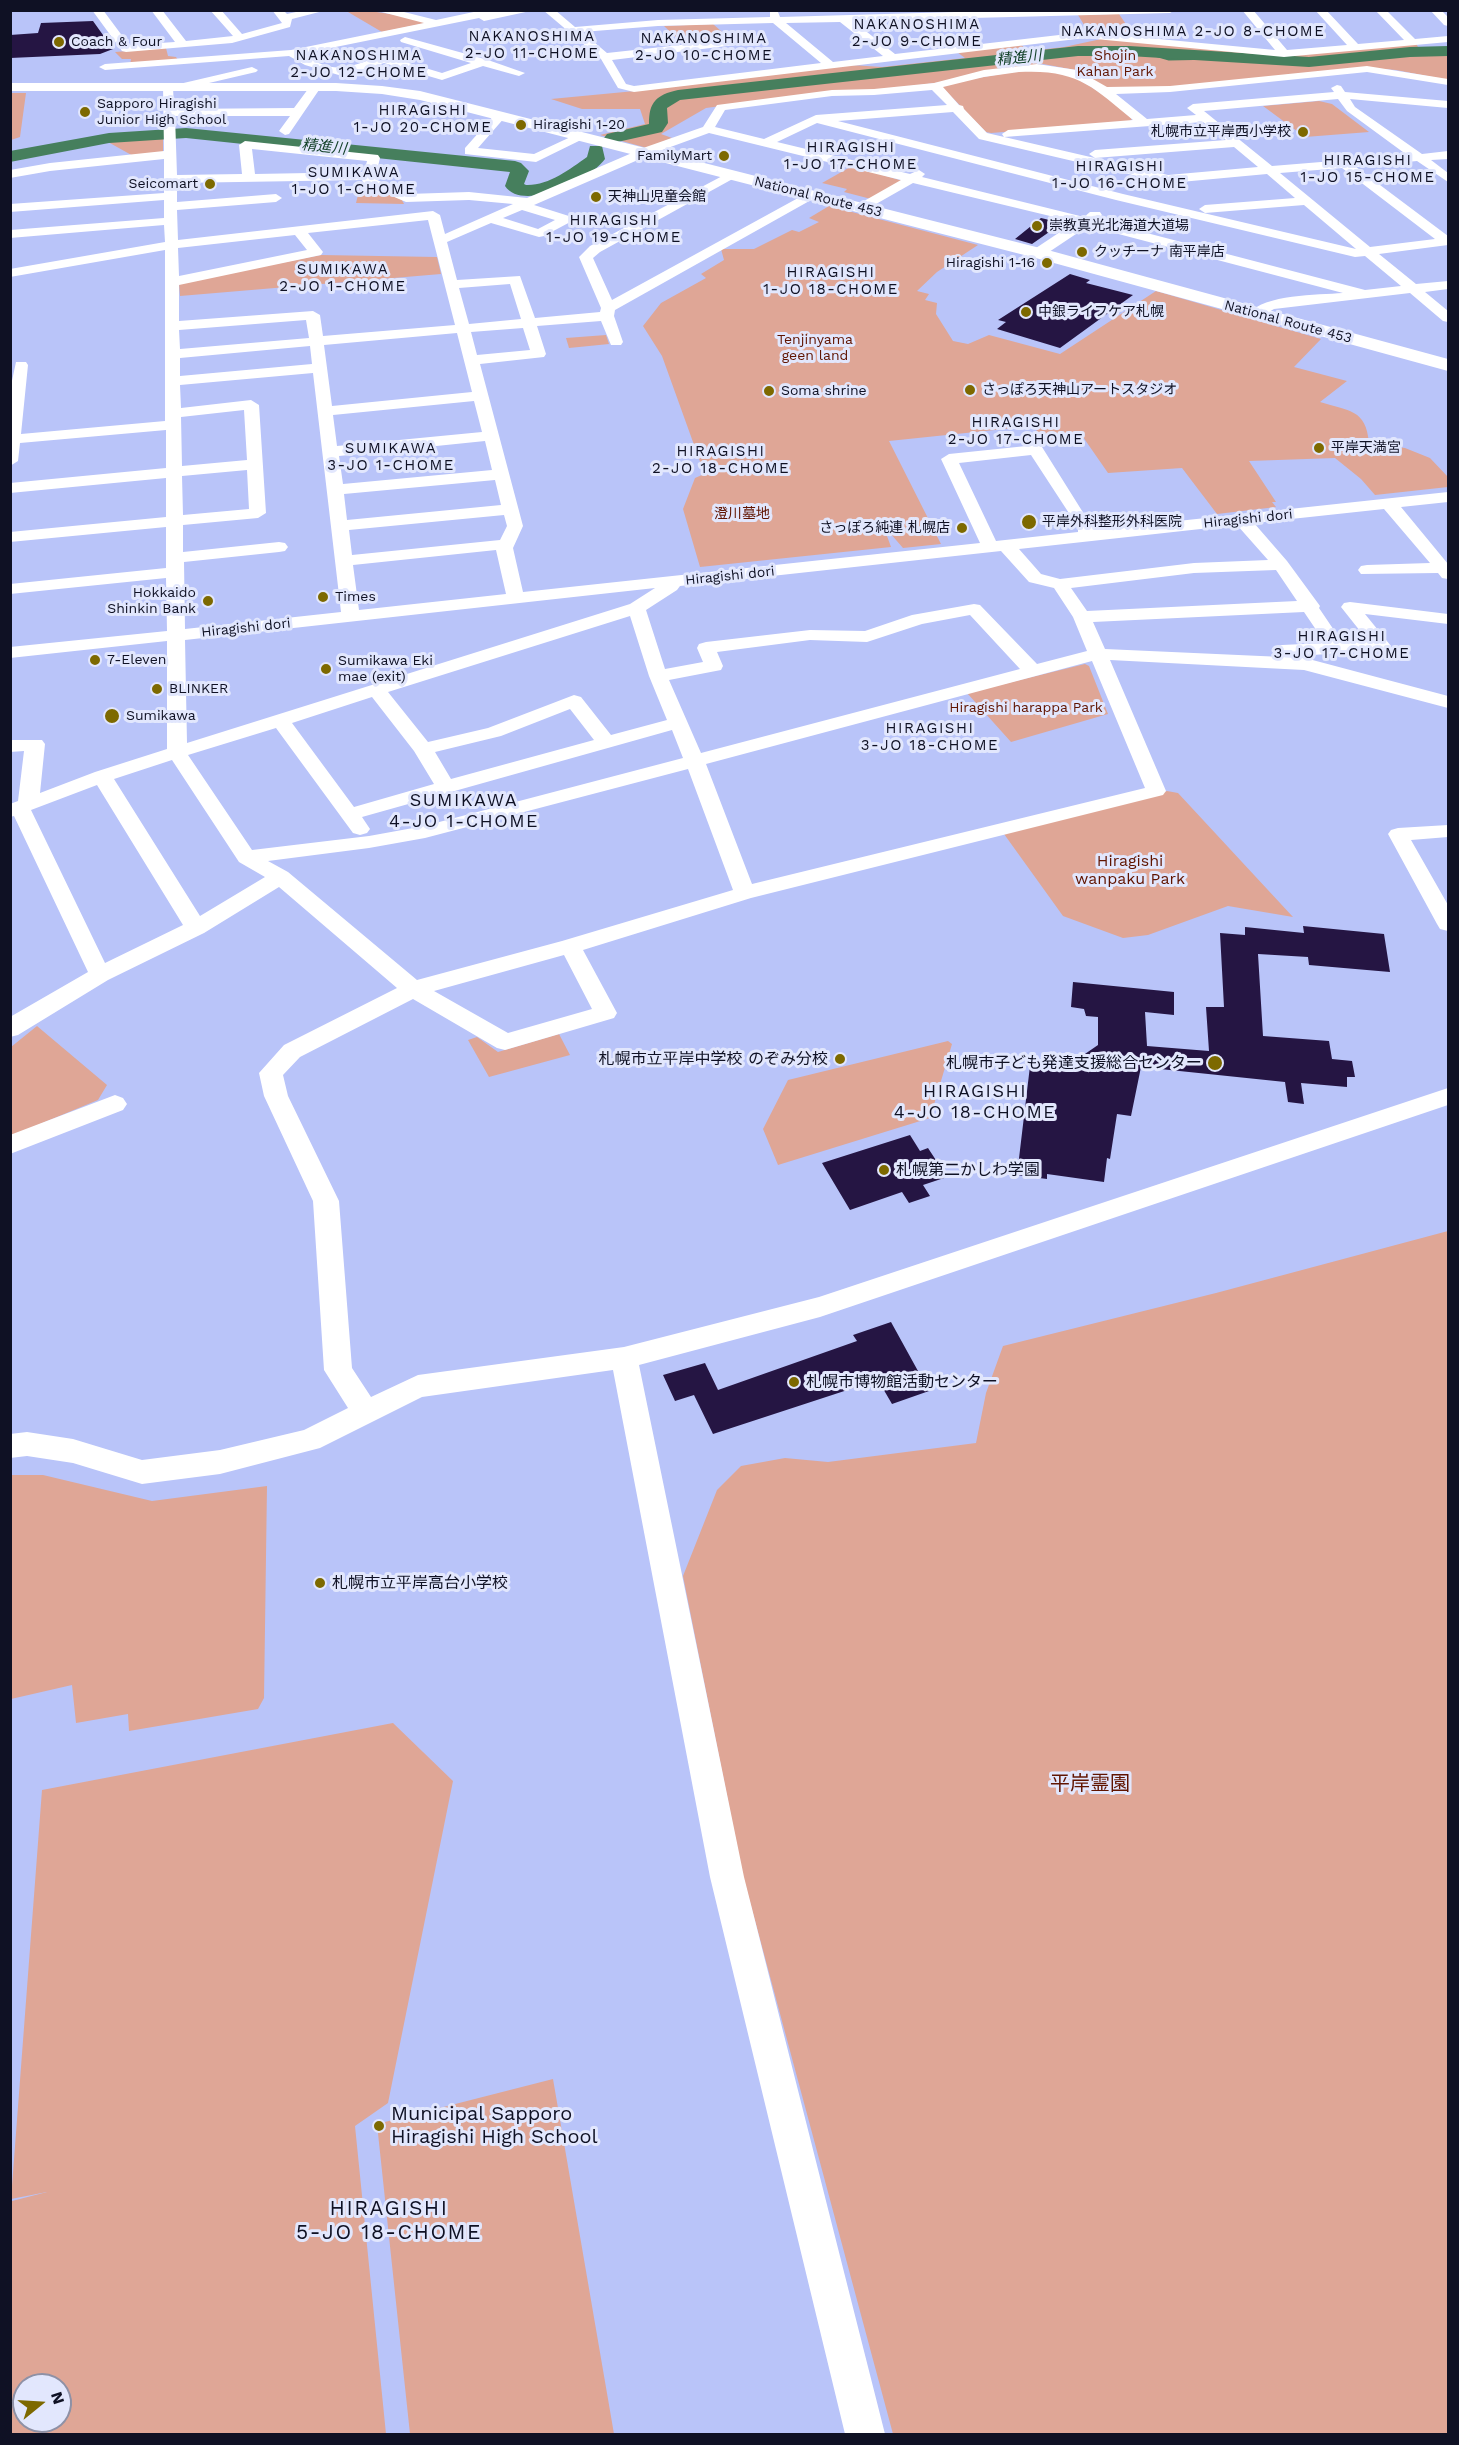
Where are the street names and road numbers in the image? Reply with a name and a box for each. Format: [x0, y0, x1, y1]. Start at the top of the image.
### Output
street label: National Route 453 [752, 173, 884, 221]
street label: National Route 453 [1222, 297, 1354, 347]
street label: Hiragishi dori [1202, 506, 1294, 532]
street label: Hiragishi dori [684, 563, 776, 589]
street label: Hiragishi dori [200, 615, 292, 641]

